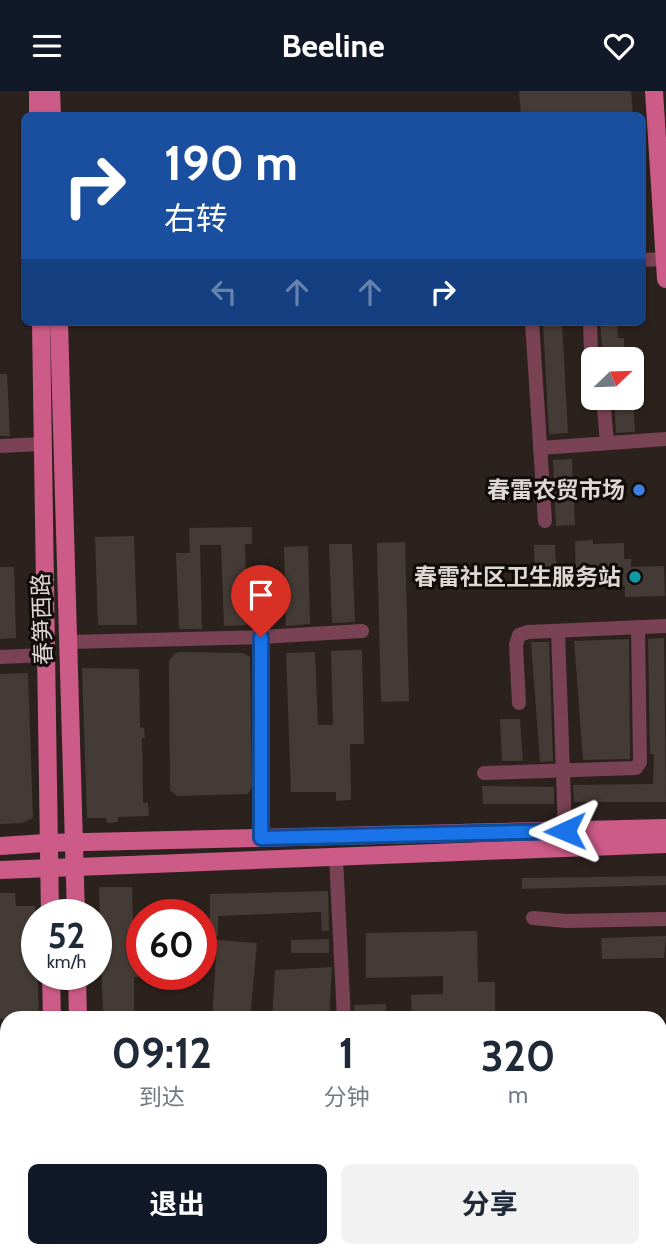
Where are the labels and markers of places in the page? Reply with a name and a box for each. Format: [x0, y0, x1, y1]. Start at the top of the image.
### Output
place label: 春雷农贸市场 [487, 476, 625, 504]
marker: 春雷农贸市场 [631, 482, 647, 498]
place label: 春雷社区卫生服务站 [414, 563, 621, 591]
pin [231, 565, 291, 637]
marker: 春雷社区卫生服务站 [627, 569, 643, 585]

